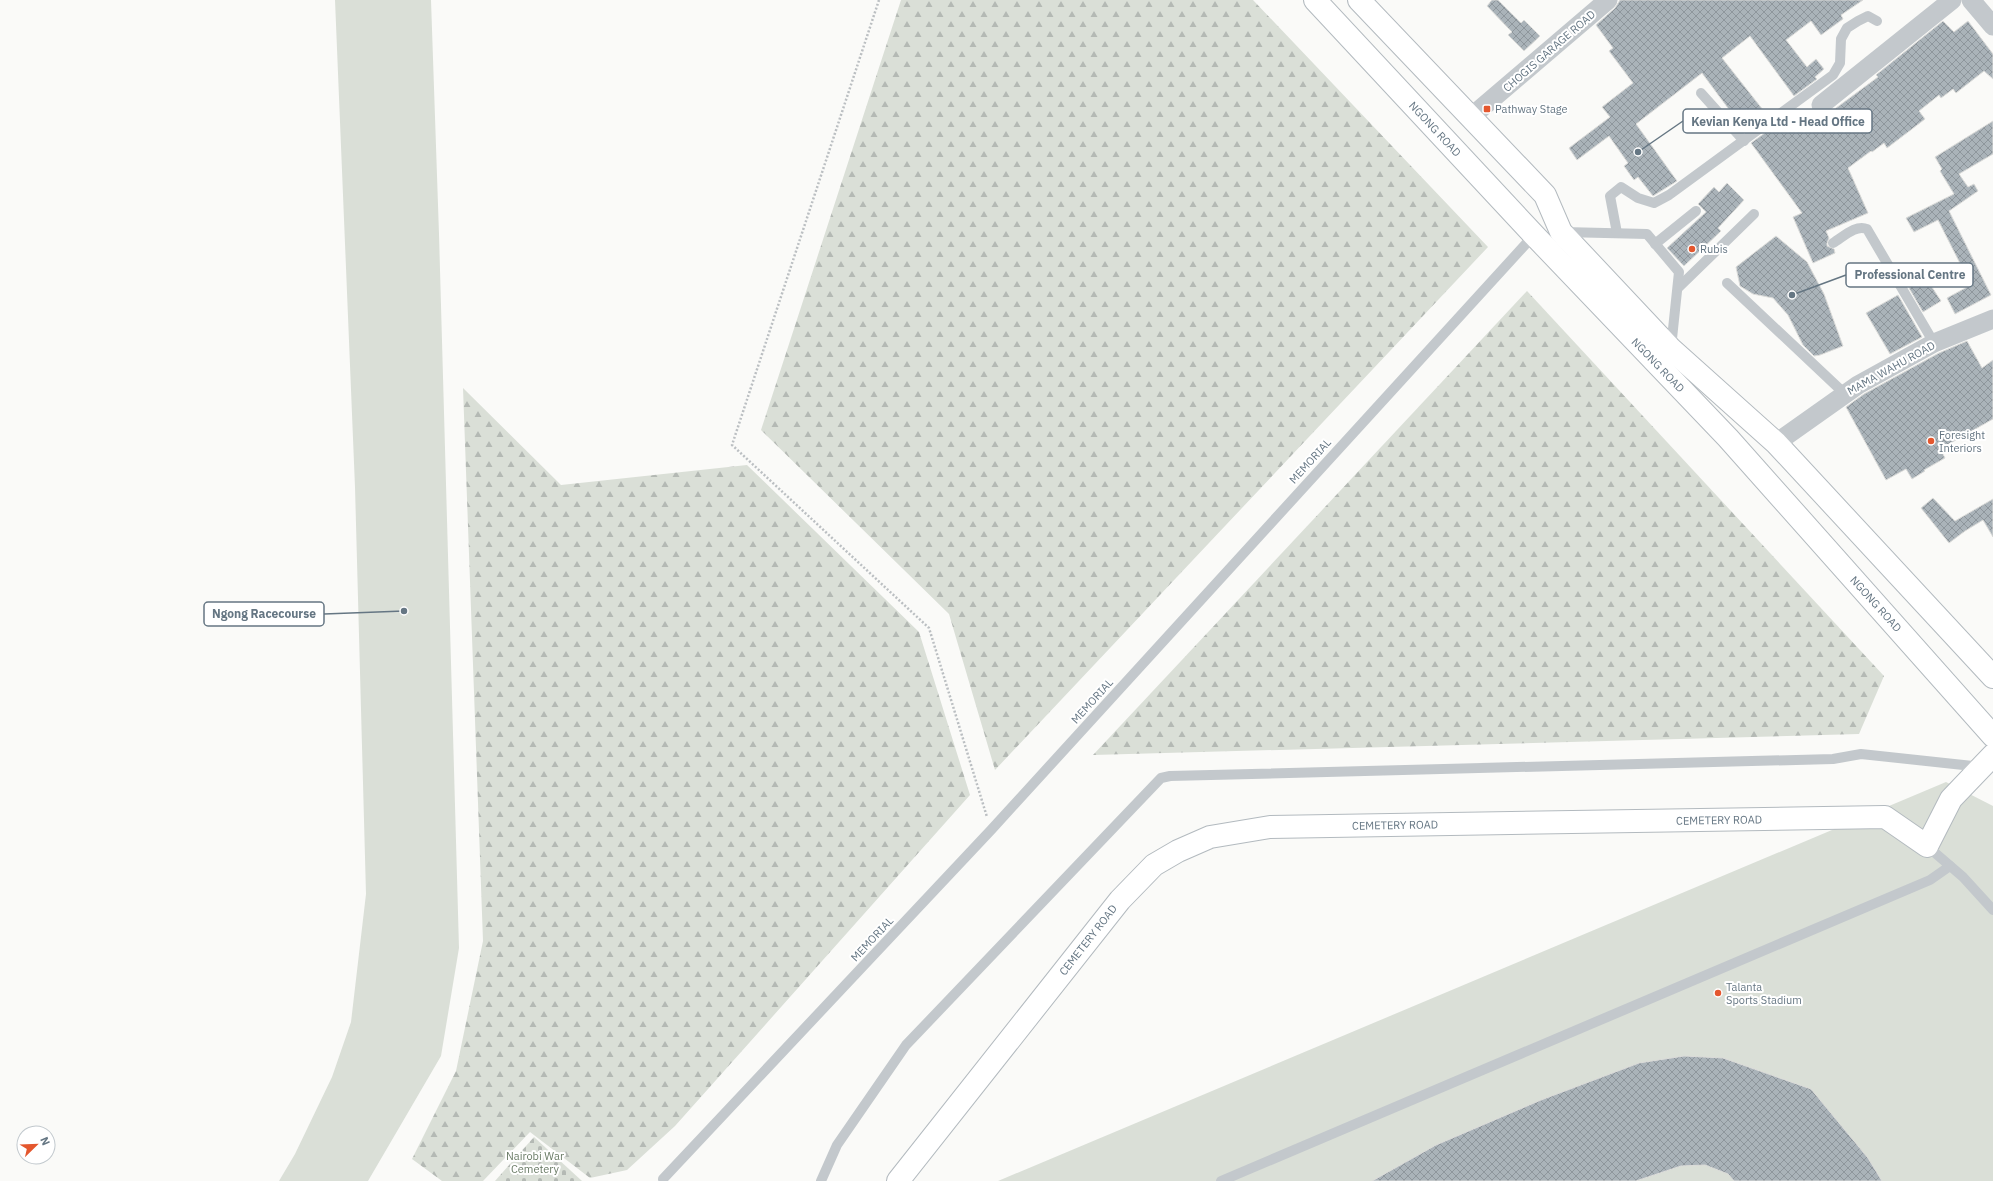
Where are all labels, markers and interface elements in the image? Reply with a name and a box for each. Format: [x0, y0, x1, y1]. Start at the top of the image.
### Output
street label: CHOGIS GARAGE ROAD [1500, 7, 1598, 95]
street label: NGONG ROAD [1406, 99, 1464, 159]
place label: Pathway Stage [1495, 102, 1568, 116]
marker: Pathway Stage [1482, 104, 1492, 114]
callout: Kevian Kenya Ltd - Head Office [1683, 109, 1872, 133]
text: Kevian Kenya Ltd - Head Office [1691, 114, 1865, 129]
place label: Rubis [1700, 242, 1728, 256]
marker: Rubis [1687, 244, 1697, 254]
callout: Professional Centre [1846, 263, 1973, 287]
text: Professional Centre [1855, 267, 1966, 282]
street label: NGONG ROAD [1629, 335, 1687, 395]
street label: MAMA WAHU ROAD [1845, 338, 1937, 398]
place label: Foresight Interiors [1939, 428, 1985, 455]
street label: MEMORIAL [1286, 435, 1334, 487]
marker: Foresight Interiors [1926, 436, 1936, 446]
street label: NGONG ROAD [1847, 573, 1905, 635]
callout: Ngong Racecourse [204, 602, 324, 626]
text: Ngong Racecourse [212, 606, 316, 621]
street label: MEMORIAL [1068, 675, 1116, 727]
street label: CEMETERY ROAD [1676, 812, 1762, 828]
street label: CEMETERY ROAD [1352, 817, 1438, 833]
street label: CEMETERY ROAD [1056, 902, 1120, 978]
street label: MEMORIAL [848, 913, 897, 964]
place label: Talanta Sports Stadium [1726, 980, 1802, 1007]
marker: Talanta Sports Stadium [1713, 988, 1723, 998]
north arrow [16, 1125, 56, 1165]
text: N [37, 1135, 53, 1148]
park label: Nairobi War Cemetery [506, 1149, 564, 1176]

